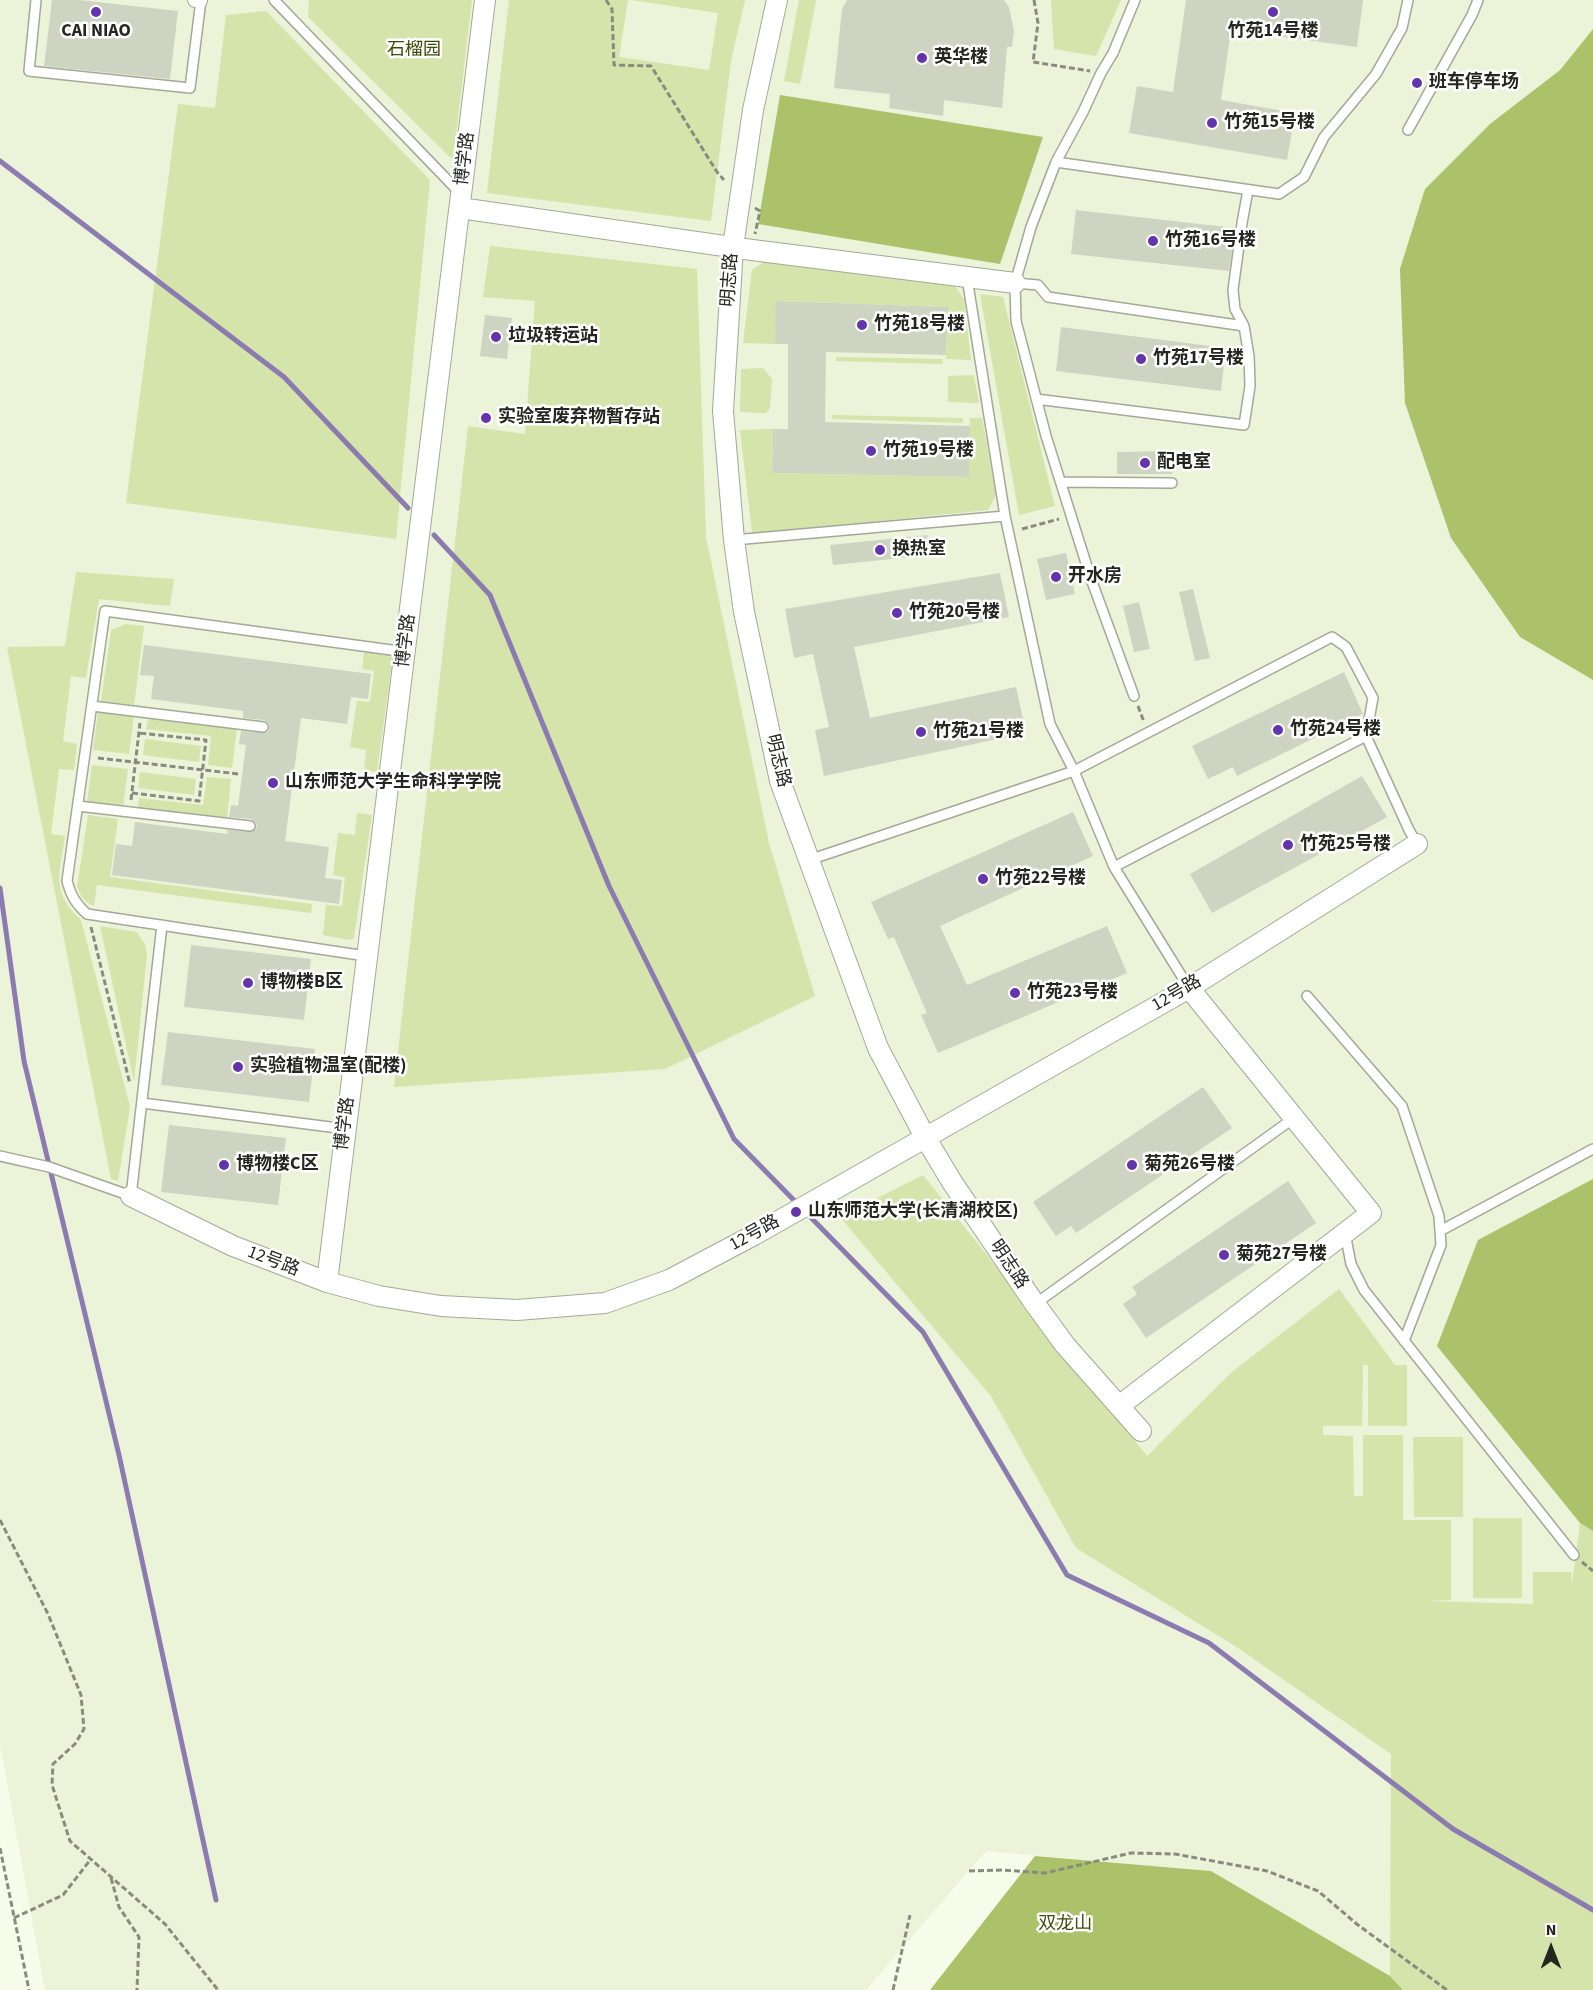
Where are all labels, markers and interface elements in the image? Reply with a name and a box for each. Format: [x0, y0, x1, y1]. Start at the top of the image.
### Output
marker: CAI NIAO [89, 5, 103, 19]
marker: 竹苑14号楼 [1266, 5, 1280, 19]
place label: CAI NIAO [61, 21, 131, 43]
place label: 竹苑14号楼 [1227, 21, 1319, 43]
park label: 石榴园 [387, 40, 441, 62]
place label: 英华楼 [934, 47, 988, 69]
marker: 英华楼 [915, 51, 929, 65]
place label: 班车停车场 [1429, 72, 1519, 94]
marker: 班车停车场 [1410, 76, 1424, 90]
place label: 竹苑15号楼 [1224, 112, 1315, 134]
marker: 竹苑15号楼 [1205, 116, 1219, 130]
street label: 博学路 [452, 131, 480, 187]
place label: 竹苑16号楼 [1165, 230, 1256, 252]
marker: 竹苑16号楼 [1146, 234, 1160, 248]
street label: 明志路 [718, 252, 744, 308]
place label: 竹苑18号楼 [874, 314, 965, 336]
marker: 竹苑18号楼 [855, 318, 869, 332]
place label: 垃圾转运站 [508, 326, 598, 348]
marker: 垃圾转运站 [489, 330, 503, 344]
place label: 竹苑17号楼 [1153, 348, 1244, 370]
marker: 竹苑17号楼 [1134, 352, 1148, 366]
place label: 实验室废弃物暂存站 [498, 407, 660, 429]
marker: 实验室废弃物暂存站 [479, 411, 493, 425]
place label: 竹苑19号楼 [883, 440, 974, 462]
marker: 竹苑19号楼 [864, 444, 878, 458]
place label: 配电室 [1157, 452, 1211, 474]
marker: 配电室 [1138, 456, 1152, 470]
place label: 换热室 [892, 539, 946, 561]
marker: 换热室 [873, 543, 887, 557]
place label: 开水房 [1068, 566, 1122, 588]
marker: 开水房 [1049, 570, 1063, 584]
place label: 竹苑20号楼 [909, 602, 1000, 624]
marker: 竹苑20号楼 [890, 606, 904, 620]
street label: 博学路 [393, 613, 421, 669]
place label: 竹苑24号楼 [1290, 719, 1381, 741]
place label: 竹苑21号楼 [933, 721, 1024, 743]
marker: 竹苑24号楼 [1271, 723, 1285, 737]
marker: 竹苑21号楼 [914, 725, 928, 739]
street label: 明志路 [760, 732, 794, 790]
place label: 山东师范大学生命科学学院 [285, 772, 501, 794]
marker: 山东师范大学生命科学学院 [266, 776, 280, 790]
place label: 竹苑25号楼 [1300, 834, 1391, 856]
marker: 竹苑25号楼 [1281, 838, 1295, 852]
place label: 竹苑22号楼 [995, 868, 1086, 890]
marker: 竹苑22号楼 [976, 872, 990, 886]
street label: 12号路 [1148, 971, 1206, 1017]
place label: 博物楼B区 [260, 972, 343, 994]
marker: 博物楼B区 [241, 976, 255, 990]
place label: 竹苑23号楼 [1027, 982, 1118, 1004]
marker: 竹苑23号楼 [1008, 986, 1022, 1000]
place label: 实验植物温室(配楼) [250, 1056, 406, 1078]
marker: 实验植物温室(配楼) [231, 1060, 245, 1074]
street label: 博学路 [332, 1096, 360, 1152]
place label: 博物楼C区 [236, 1154, 318, 1176]
place label: 菊苑26号楼 [1144, 1154, 1235, 1176]
marker: 博物楼C区 [217, 1158, 231, 1172]
marker: 菊苑26号楼 [1125, 1158, 1139, 1172]
place label: 山东师范大学(长清湖校区) [808, 1201, 1018, 1223]
marker: 山东师范大学(长清湖校区) [789, 1205, 803, 1219]
street label: 12号路 [726, 1211, 784, 1257]
street label: 明志路 [984, 1237, 1032, 1293]
street label: 12号路 [244, 1242, 302, 1282]
place label: 菊苑27号楼 [1236, 1244, 1327, 1266]
marker: 菊苑27号楼 [1217, 1248, 1231, 1262]
park label: 双龙山 [1038, 1914, 1092, 1936]
north arrow [1521, 1918, 1581, 1978]
text: N [1546, 1919, 1556, 1941]

